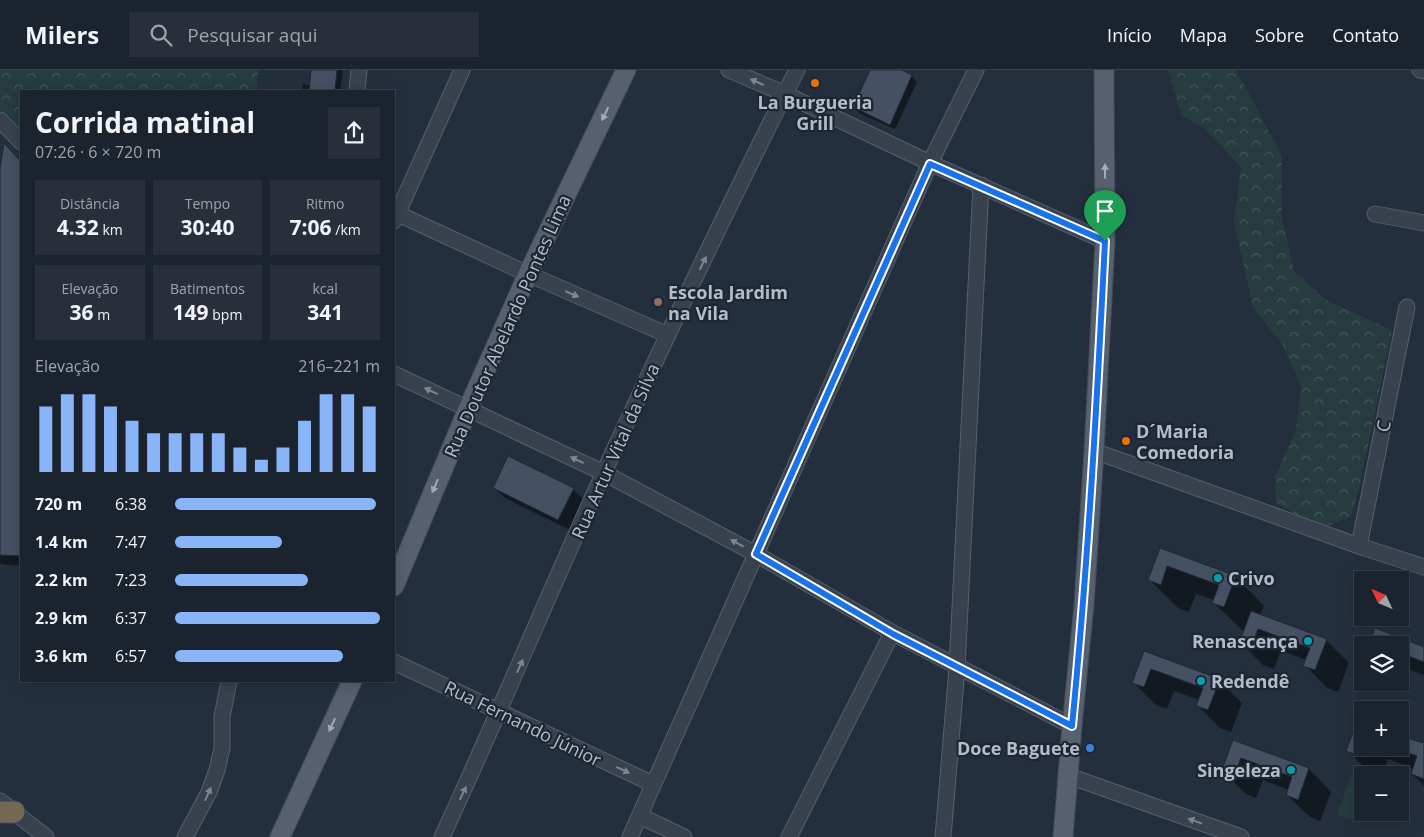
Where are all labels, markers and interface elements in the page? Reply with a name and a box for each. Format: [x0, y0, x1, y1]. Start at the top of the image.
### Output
search box [129, 12, 479, 57]
text: Milers [25, 18, 99, 51]
icon: search [147, 21, 175, 49]
text: Pesquisar aqui [187, 22, 317, 48]
text: Início [1107, 23, 1152, 47]
text: Mapa [1180, 23, 1227, 47]
text: Sobre [1255, 23, 1304, 47]
text: Contato [1332, 23, 1399, 47]
marker: La Burgueria Grill [809, 77, 821, 89]
one-way arrow [750, 78, 764, 86]
place label: La Burgueria Grill [758, 90, 873, 135]
text: Corrida matinal [35, 103, 255, 141]
button: share [328, 107, 380, 159]
one-way arrow [601, 107, 609, 121]
text: 07:26 · 6 × 720 m [35, 141, 161, 163]
one-way arrow [1101, 163, 1109, 179]
pin [1084, 190, 1126, 241]
street label: Rua Doutor Abelardo Pontes Lima [438, 191, 576, 461]
text: Distância [60, 194, 120, 213]
text: Tempo [185, 194, 230, 213]
text: Ritmo [306, 194, 344, 213]
icon: arrive [1091, 197, 1119, 225]
text: 4.32 [57, 213, 99, 241]
text: 30:40 [180, 213, 235, 241]
text: 7:06 [290, 213, 332, 241]
text: km [99, 220, 123, 239]
text: /km [332, 220, 361, 239]
one-way arrow [699, 256, 707, 270]
text: Elevação [61, 279, 118, 298]
text: Batimentos [170, 279, 245, 298]
text: kcal [312, 279, 338, 298]
place label: Escola Jardim na Vila [668, 280, 788, 325]
one-way arrow [565, 290, 579, 298]
marker: Escola Jardim na Vila [652, 296, 664, 308]
text: 36 [70, 298, 94, 326]
text: 149 [173, 298, 209, 326]
text: 341 [307, 298, 343, 326]
text: m [94, 305, 110, 324]
text: bpm [209, 305, 242, 324]
text: Elevação [35, 355, 100, 377]
text: 216–221 m [298, 355, 380, 377]
street label: Rua Artur Vital da Silva [565, 360, 665, 542]
one-way arrow [424, 387, 438, 395]
street label: C [1370, 418, 1396, 434]
place label: D´Maria Comedoria [1136, 419, 1234, 464]
marker: D´Maria Comedoria [1120, 435, 1132, 447]
one-way arrow [570, 456, 584, 464]
one-way arrow [431, 479, 439, 493]
text: 720 m [35, 493, 82, 515]
text: 6:38 [115, 493, 147, 515]
text: 1.4 km [35, 531, 88, 553]
text: 7:47 [115, 531, 147, 553]
one-way arrow [730, 539, 744, 547]
place label: Crivo [1228, 566, 1275, 590]
text: 2.2 km [35, 569, 88, 591]
text: 7:23 [115, 569, 147, 591]
north arrow [1354, 571, 1409, 626]
map controls [1354, 571, 1409, 821]
marker: Crivo [1212, 572, 1224, 584]
text: 2.9 km [35, 607, 88, 629]
text: 6:37 [115, 607, 147, 629]
place label: Renascença [1192, 629, 1298, 653]
marker: Renascença [1302, 635, 1314, 647]
button: layers [1354, 636, 1409, 691]
text: 3.6 km [35, 645, 88, 667]
text: 6:57 [115, 645, 147, 667]
one-way arrow [516, 659, 524, 673]
place label: Redendê [1211, 669, 1289, 693]
street label: Rua Fernando Júnior [441, 675, 606, 772]
marker: Redendê [1195, 675, 1207, 687]
button: + [1354, 701, 1409, 756]
one-way arrow [328, 718, 336, 733]
place label: Doce Baguete [957, 736, 1080, 760]
marker: Doce Baguete [1084, 742, 1096, 754]
place label: Singeleza [1197, 758, 1281, 782]
marker: Singeleza [1285, 764, 1297, 776]
one-way arrow [616, 766, 630, 774]
button: − [1354, 766, 1409, 821]
one-way arrow [459, 786, 467, 800]
one-way arrow [204, 787, 212, 801]
one-way arrow [1187, 816, 1202, 824]

